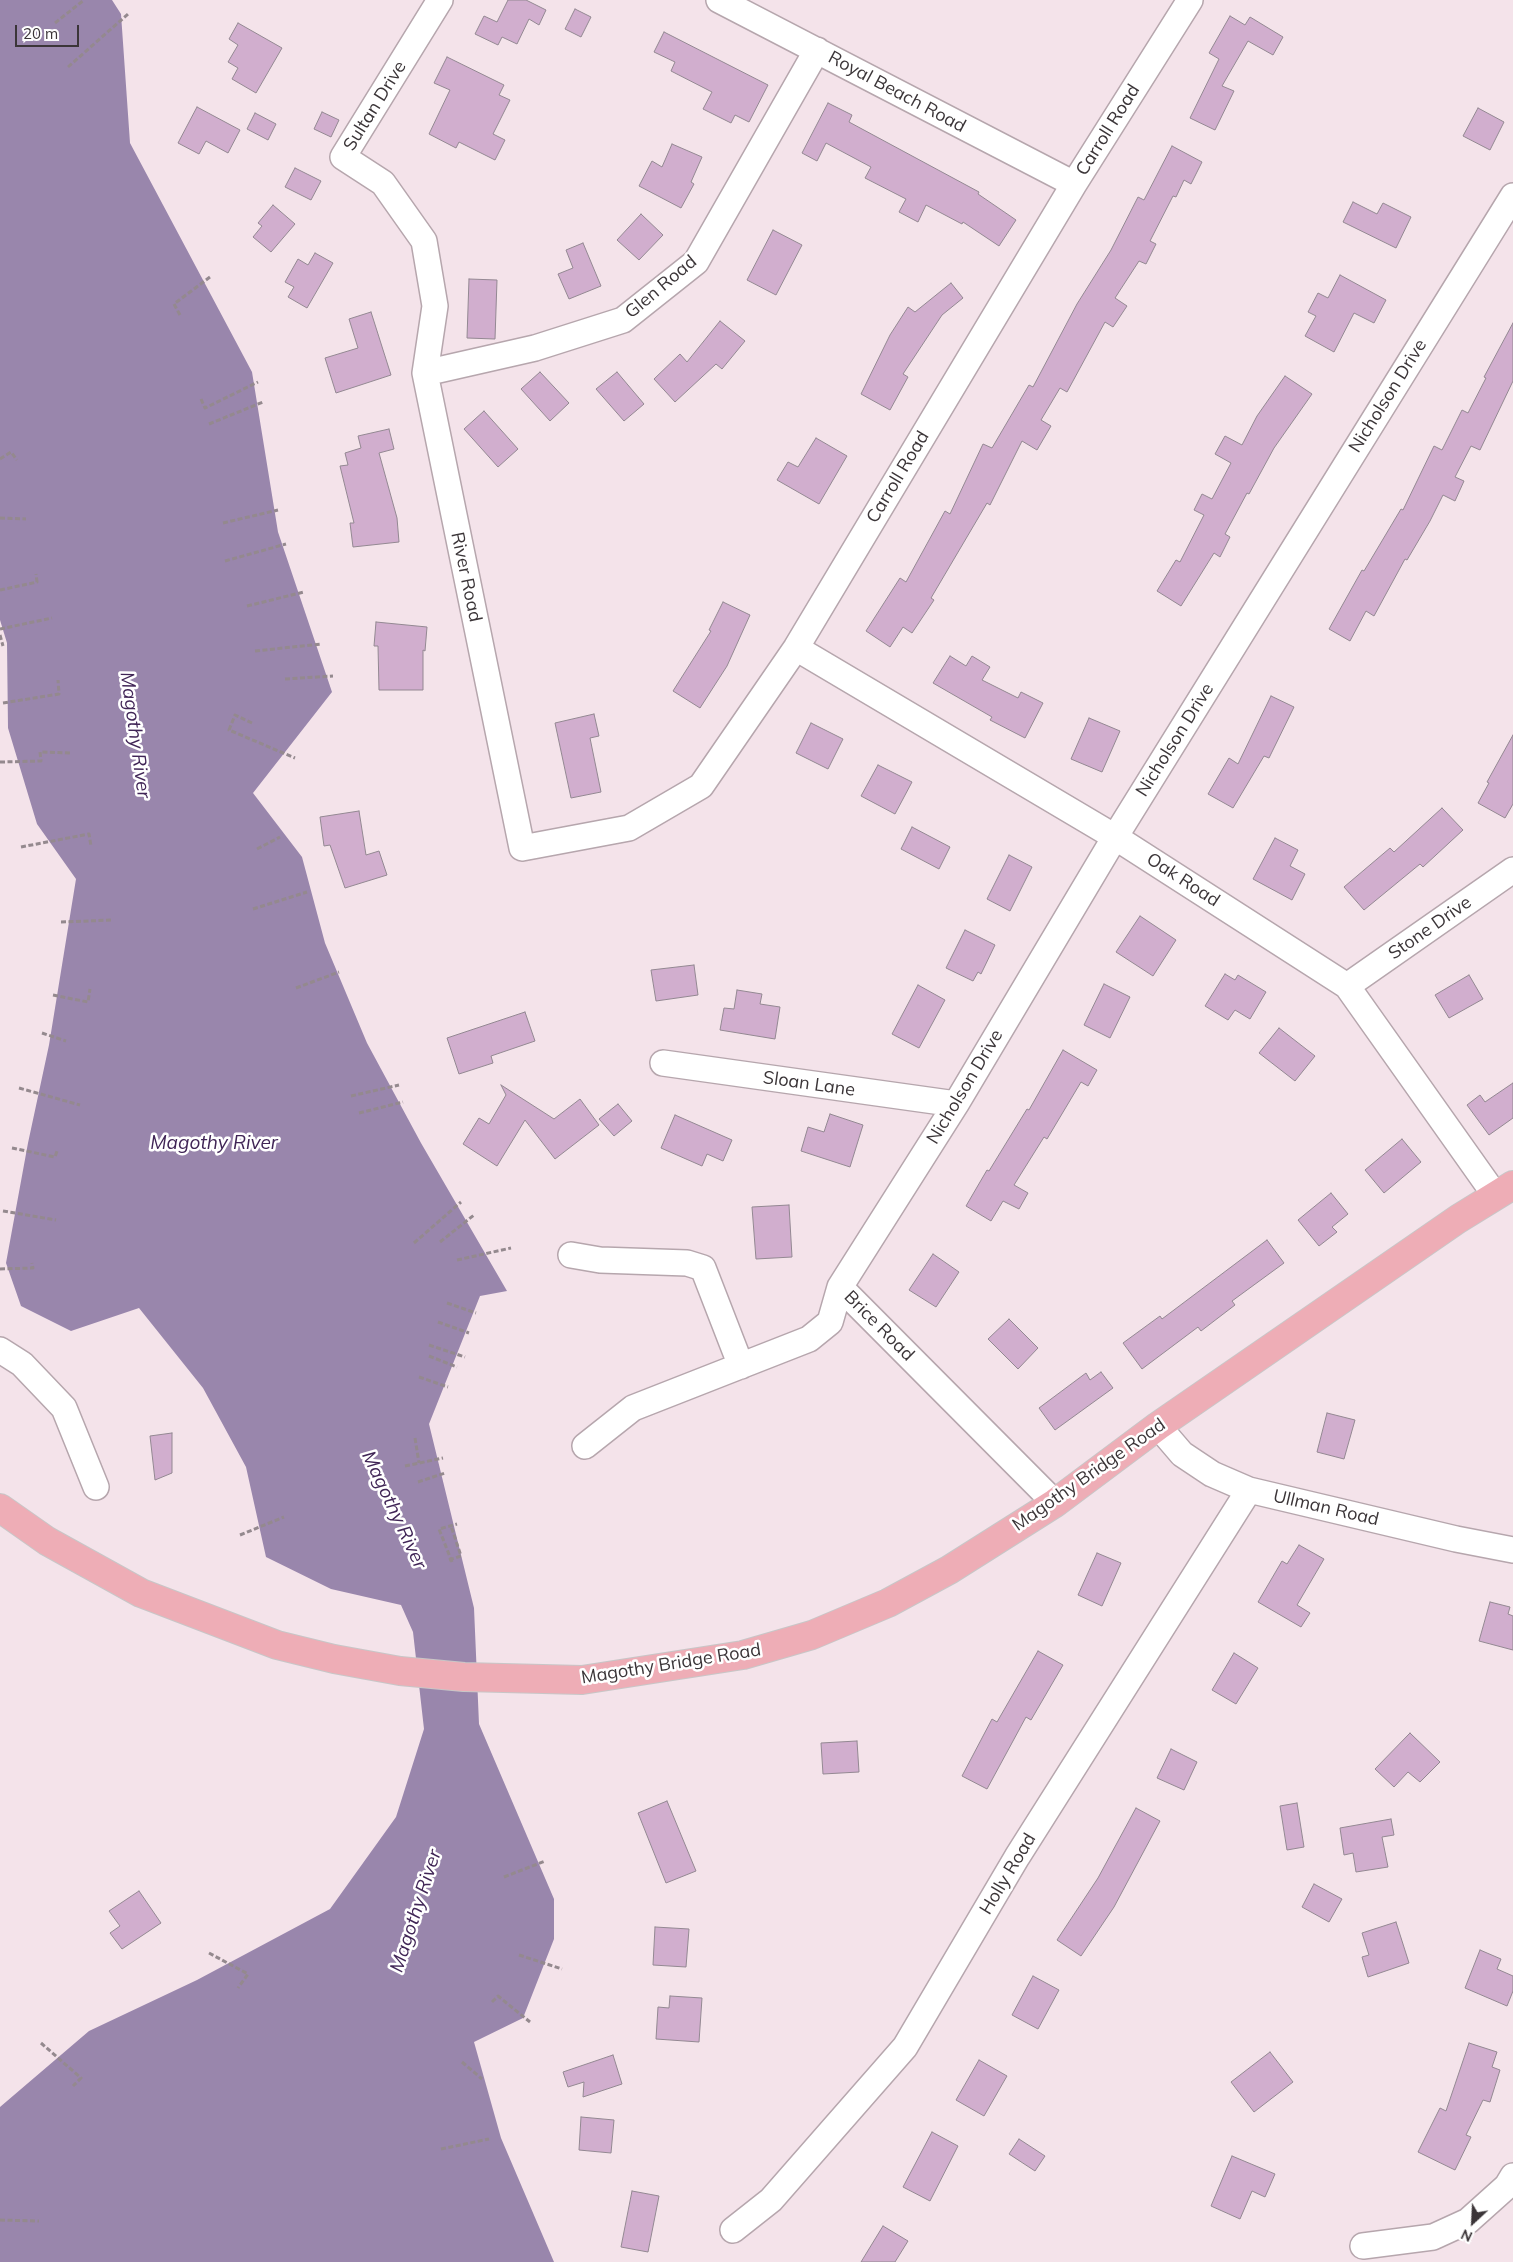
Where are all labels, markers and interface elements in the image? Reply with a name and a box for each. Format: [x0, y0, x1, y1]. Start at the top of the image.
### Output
scale bar [18, 15, 81, 47]
text: 20 m [23, 24, 58, 43]
street label: Royal Beach Road [825, 47, 969, 137]
street label: Sultan Drive [339, 57, 411, 155]
street label: Carroll Road [1071, 80, 1145, 180]
street label: Glen Road [621, 251, 701, 323]
street label: Nicholson Drive [1344, 335, 1432, 457]
street label: Carroll Road [862, 427, 934, 527]
street label: River Road [446, 530, 486, 624]
water label: Magothy River [115, 670, 155, 800]
street label: Nicholson Drive [1131, 679, 1219, 801]
street label: Oak Road [1142, 848, 1224, 912]
street label: Stone Drive [1384, 892, 1476, 964]
street label: Nicholson Drive [922, 1026, 1008, 1148]
street label: Sloan Lane [762, 1067, 856, 1101]
water label: Magothy River [150, 1132, 278, 1154]
street label: Brice Road [839, 1286, 919, 1366]
street label: Magothy Bridge Road [1008, 1414, 1170, 1536]
water label: Magothy River [357, 1447, 431, 1573]
street label: Ullman Road [1271, 1485, 1381, 1531]
street label: Magothy Bridge Road [580, 1639, 762, 1689]
street label: Holly Road [975, 1829, 1041, 1919]
water label: Magothy River [385, 1847, 447, 1975]
north arrow [1448, 2197, 1498, 2247]
text: N [1458, 2225, 1475, 2246]

